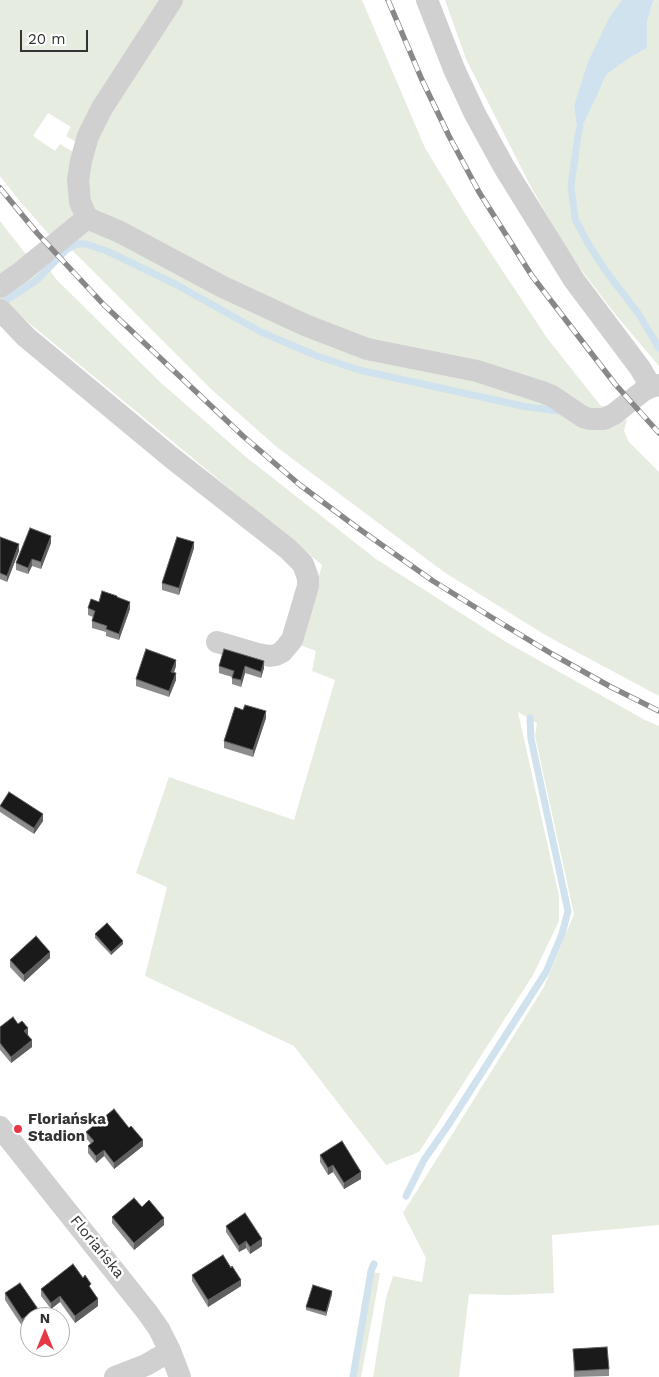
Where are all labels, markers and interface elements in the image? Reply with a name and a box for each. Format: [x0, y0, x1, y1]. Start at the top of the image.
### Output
scale bar [22, 20, 90, 52]
text: 20 m [28, 30, 66, 48]
place label: Floriańska Stadion [28, 1111, 106, 1146]
marker: Floriańska Stadion [12, 1123, 24, 1135]
street label: Floriańska [66, 1212, 128, 1282]
north arrow [20, 1307, 70, 1357]
text: N [40, 1310, 50, 1326]

